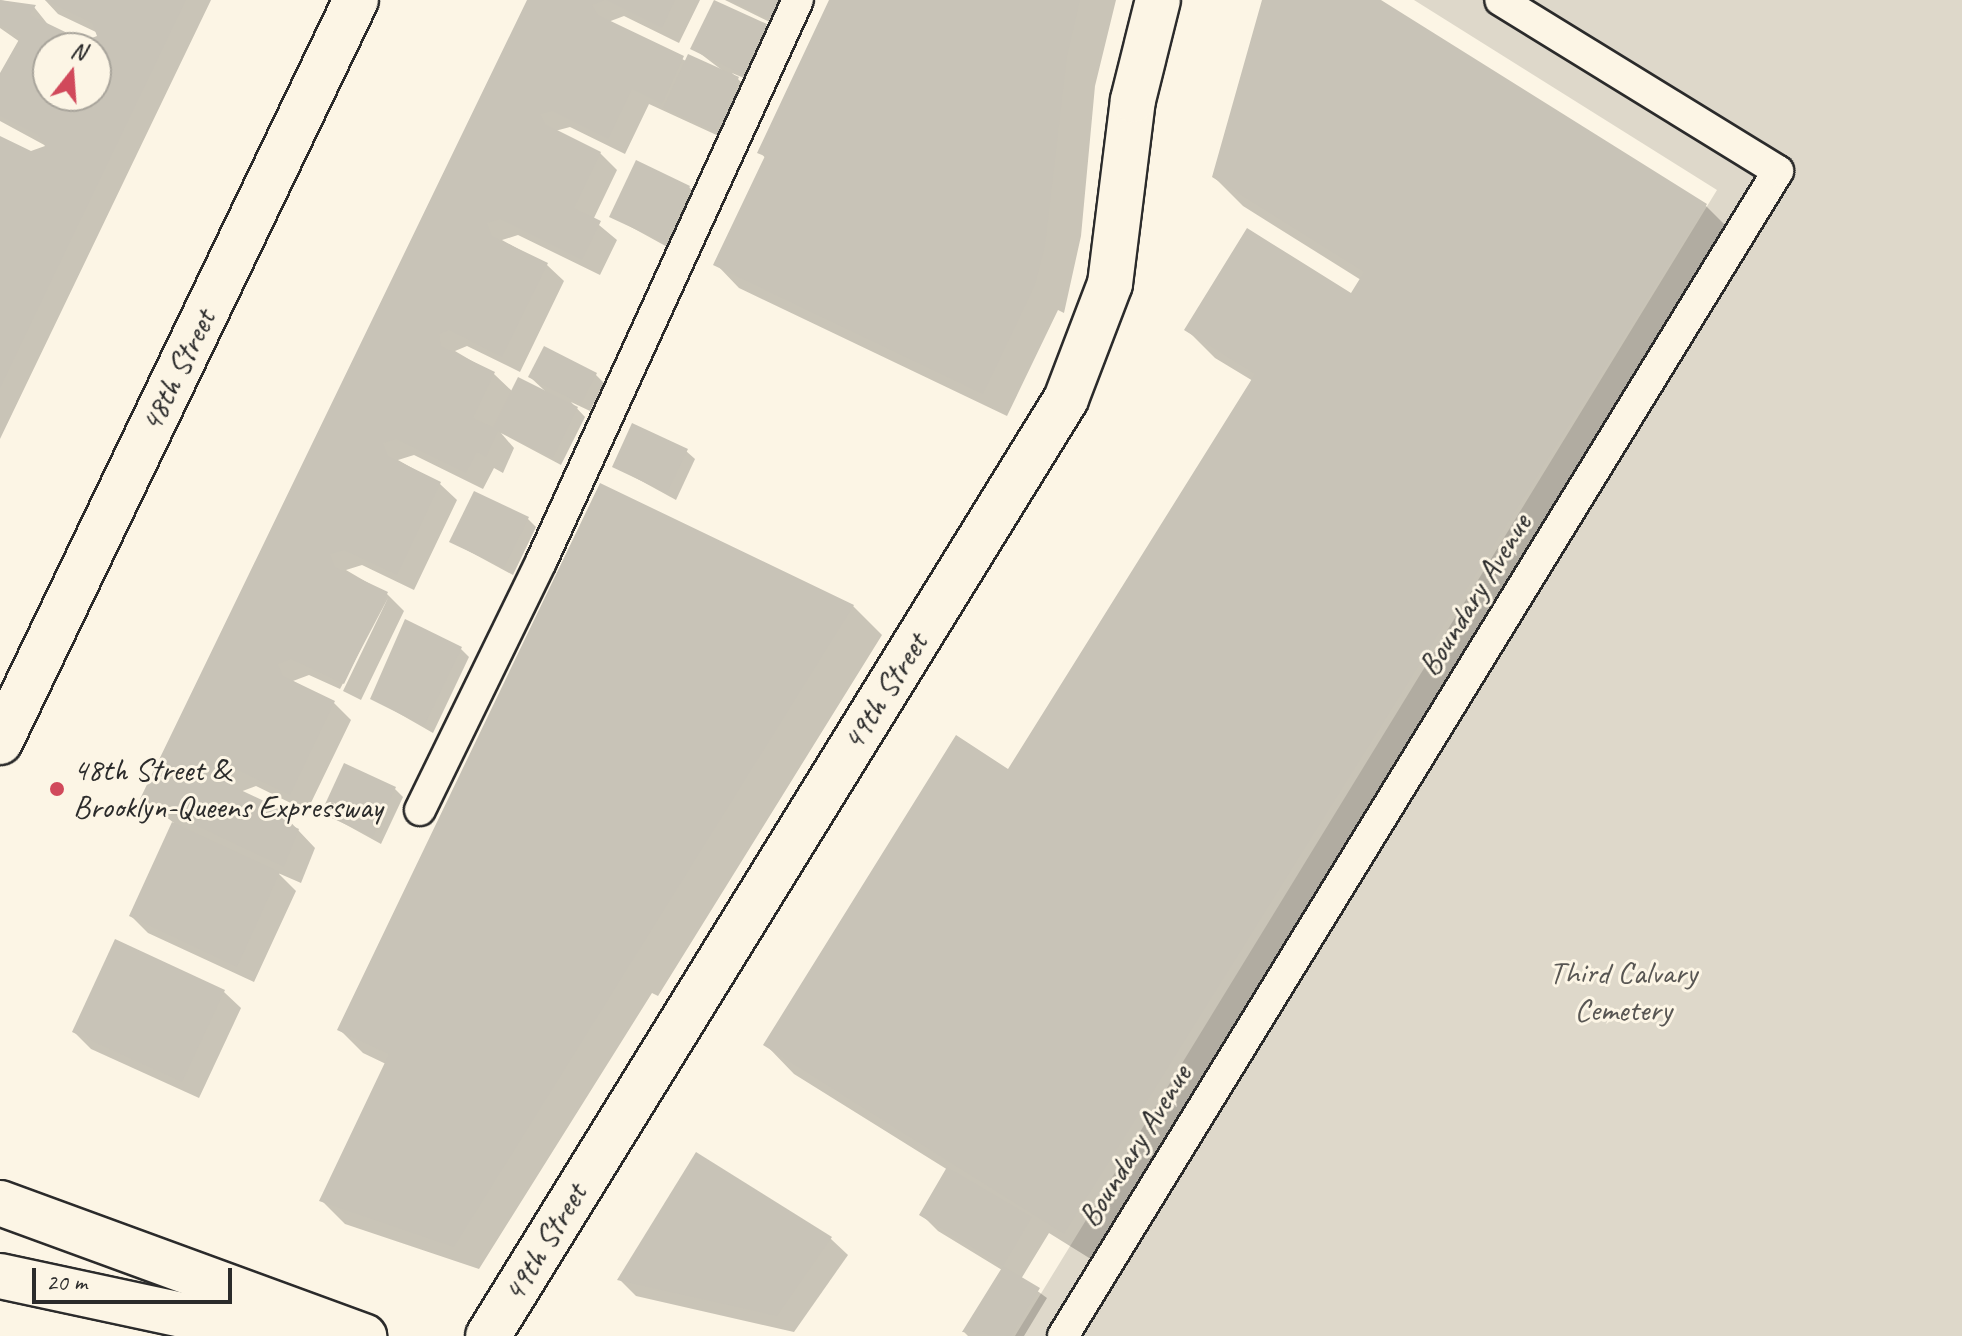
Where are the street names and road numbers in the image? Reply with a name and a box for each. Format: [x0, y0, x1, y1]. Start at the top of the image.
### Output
street label: 48th Street [132, 304, 224, 438]
street label: Boundary Avenue [1410, 507, 1540, 683]
street label: 49th Street [834, 626, 936, 758]
street label: Boundary Avenue [1070, 1058, 1200, 1234]
street label: 49th Street [495, 1177, 595, 1309]

